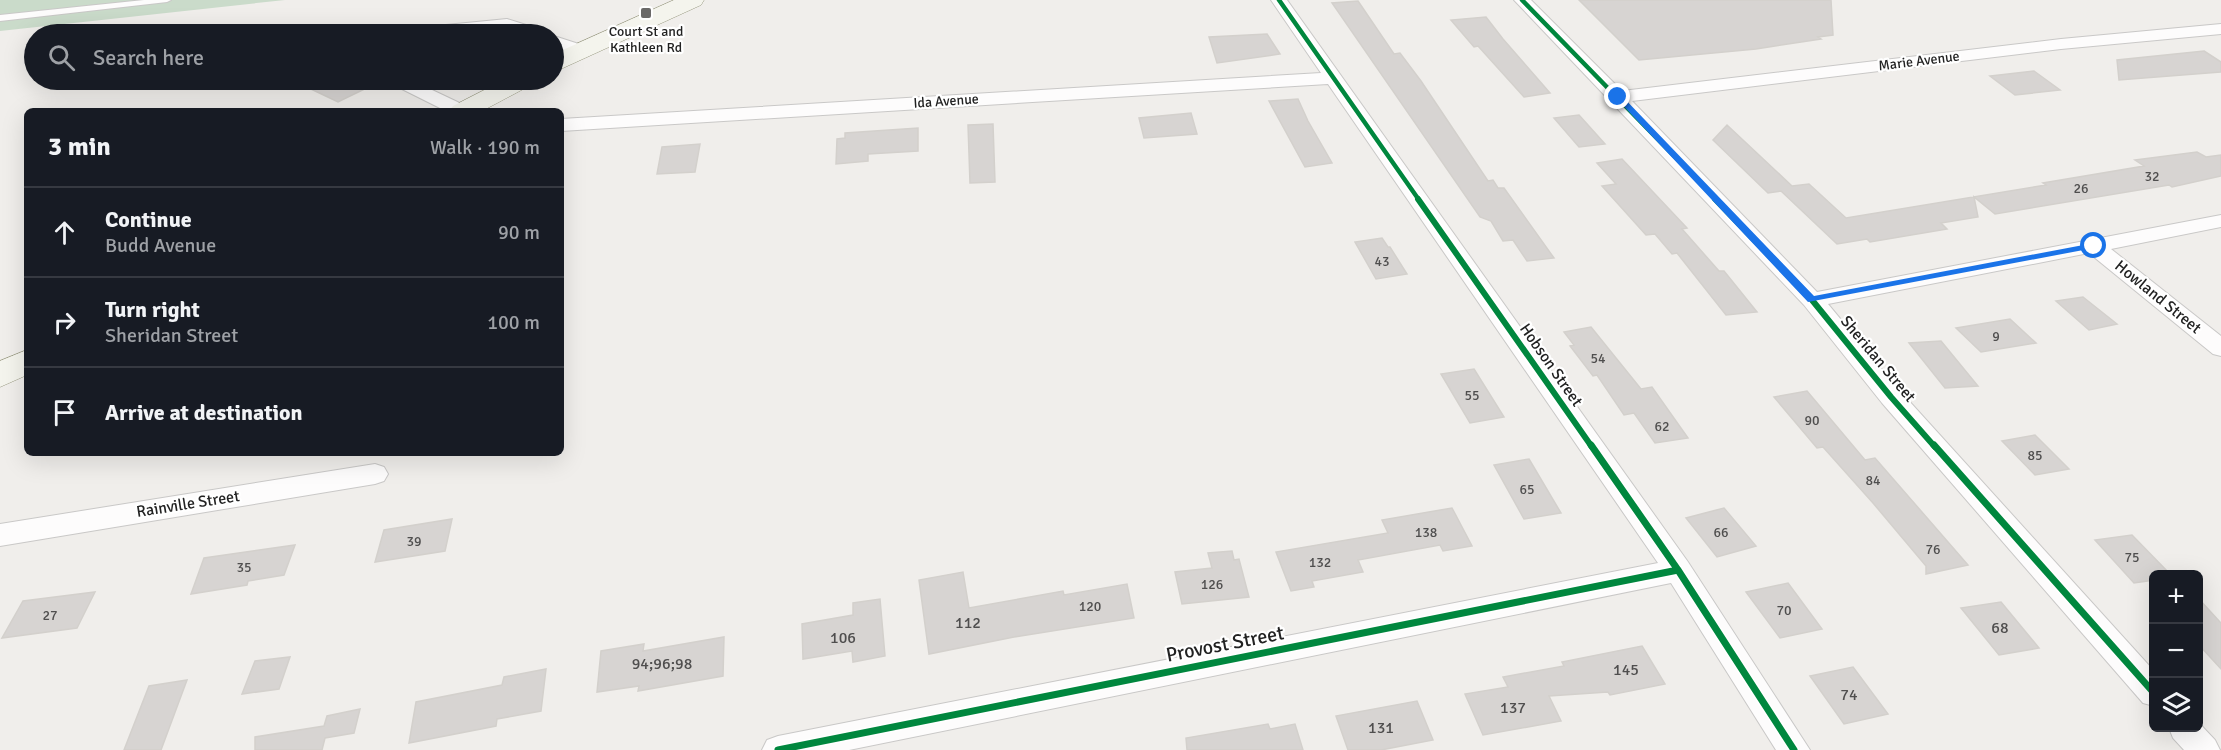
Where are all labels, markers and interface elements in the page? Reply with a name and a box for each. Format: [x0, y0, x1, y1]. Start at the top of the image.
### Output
marker: Court St and Kathleen Rd [639, 6, 653, 20]
place label: Court St and Kathleen Rd [609, 23, 683, 56]
search box [24, 24, 564, 90]
icon: search [45, 41, 78, 74]
text: Search here [93, 44, 204, 71]
street label: Marie Avenue [1878, 48, 1960, 74]
route end [1604, 83, 1630, 109]
street label: Ida Avenue [913, 90, 979, 112]
text: 3 min [48, 131, 111, 163]
text: Walk · 190 m [430, 135, 540, 160]
house number: 32 [2144, 168, 2160, 185]
house number: 26 [2073, 180, 2089, 197]
text: Continue [105, 206, 192, 233]
icon: ahead [48, 216, 81, 249]
text: 90 m [498, 220, 540, 245]
route start [2080, 232, 2106, 258]
text: Budd Avenue [105, 233, 216, 258]
house number: 43 [1374, 253, 1390, 270]
street label: Howland Street [2111, 256, 2206, 338]
text: Turn right [105, 296, 200, 323]
icon: right [48, 306, 81, 339]
text: 100 m [487, 310, 540, 335]
street label: Sheridan Street [1836, 312, 1920, 407]
street label: Hobson Street [1515, 320, 1587, 411]
text: Sheridan Street [105, 323, 238, 348]
house number: 9 [1992, 328, 2000, 345]
house number: 54 [1590, 350, 1606, 367]
house number: 55 [1464, 387, 1480, 404]
icon: arrive [48, 396, 81, 429]
text: Arrive at destination [105, 399, 302, 426]
house number: 90 [1804, 412, 1820, 429]
house number: 62 [1654, 418, 1670, 435]
house number: 85 [2027, 447, 2043, 464]
house number: 84 [1865, 472, 1881, 489]
house number: 65 [1519, 481, 1535, 498]
street label: Rainville Street [135, 486, 241, 522]
house number: 138 [1415, 524, 1437, 541]
house number: 66 [1713, 524, 1729, 541]
house number: 39 [406, 533, 422, 550]
house number: 76 [1925, 541, 1941, 558]
house number: 75 [2124, 549, 2140, 566]
house number: 132 [1309, 554, 1331, 571]
house number: 35 [236, 559, 252, 576]
map controls [2149, 570, 2203, 732]
button: + [2149, 570, 2203, 624]
house number: 126 [1201, 576, 1223, 593]
house number: 120 [1079, 598, 1101, 615]
house number: 70 [1776, 602, 1792, 619]
house number: 27 [42, 607, 58, 624]
house number: 112 [955, 613, 981, 633]
house number: 68 [1991, 618, 2009, 638]
street label: Provost Street [1164, 620, 1286, 668]
button: − [2149, 624, 2203, 678]
house number: 106 [830, 628, 856, 648]
house number: 94;96;98 [632, 654, 692, 674]
house number: 145 [1613, 660, 1639, 680]
button: layers [2149, 678, 2203, 732]
house number: 74 [1840, 685, 1858, 705]
house number: 137 [1500, 698, 1526, 718]
house number: 131 [1368, 718, 1394, 738]

